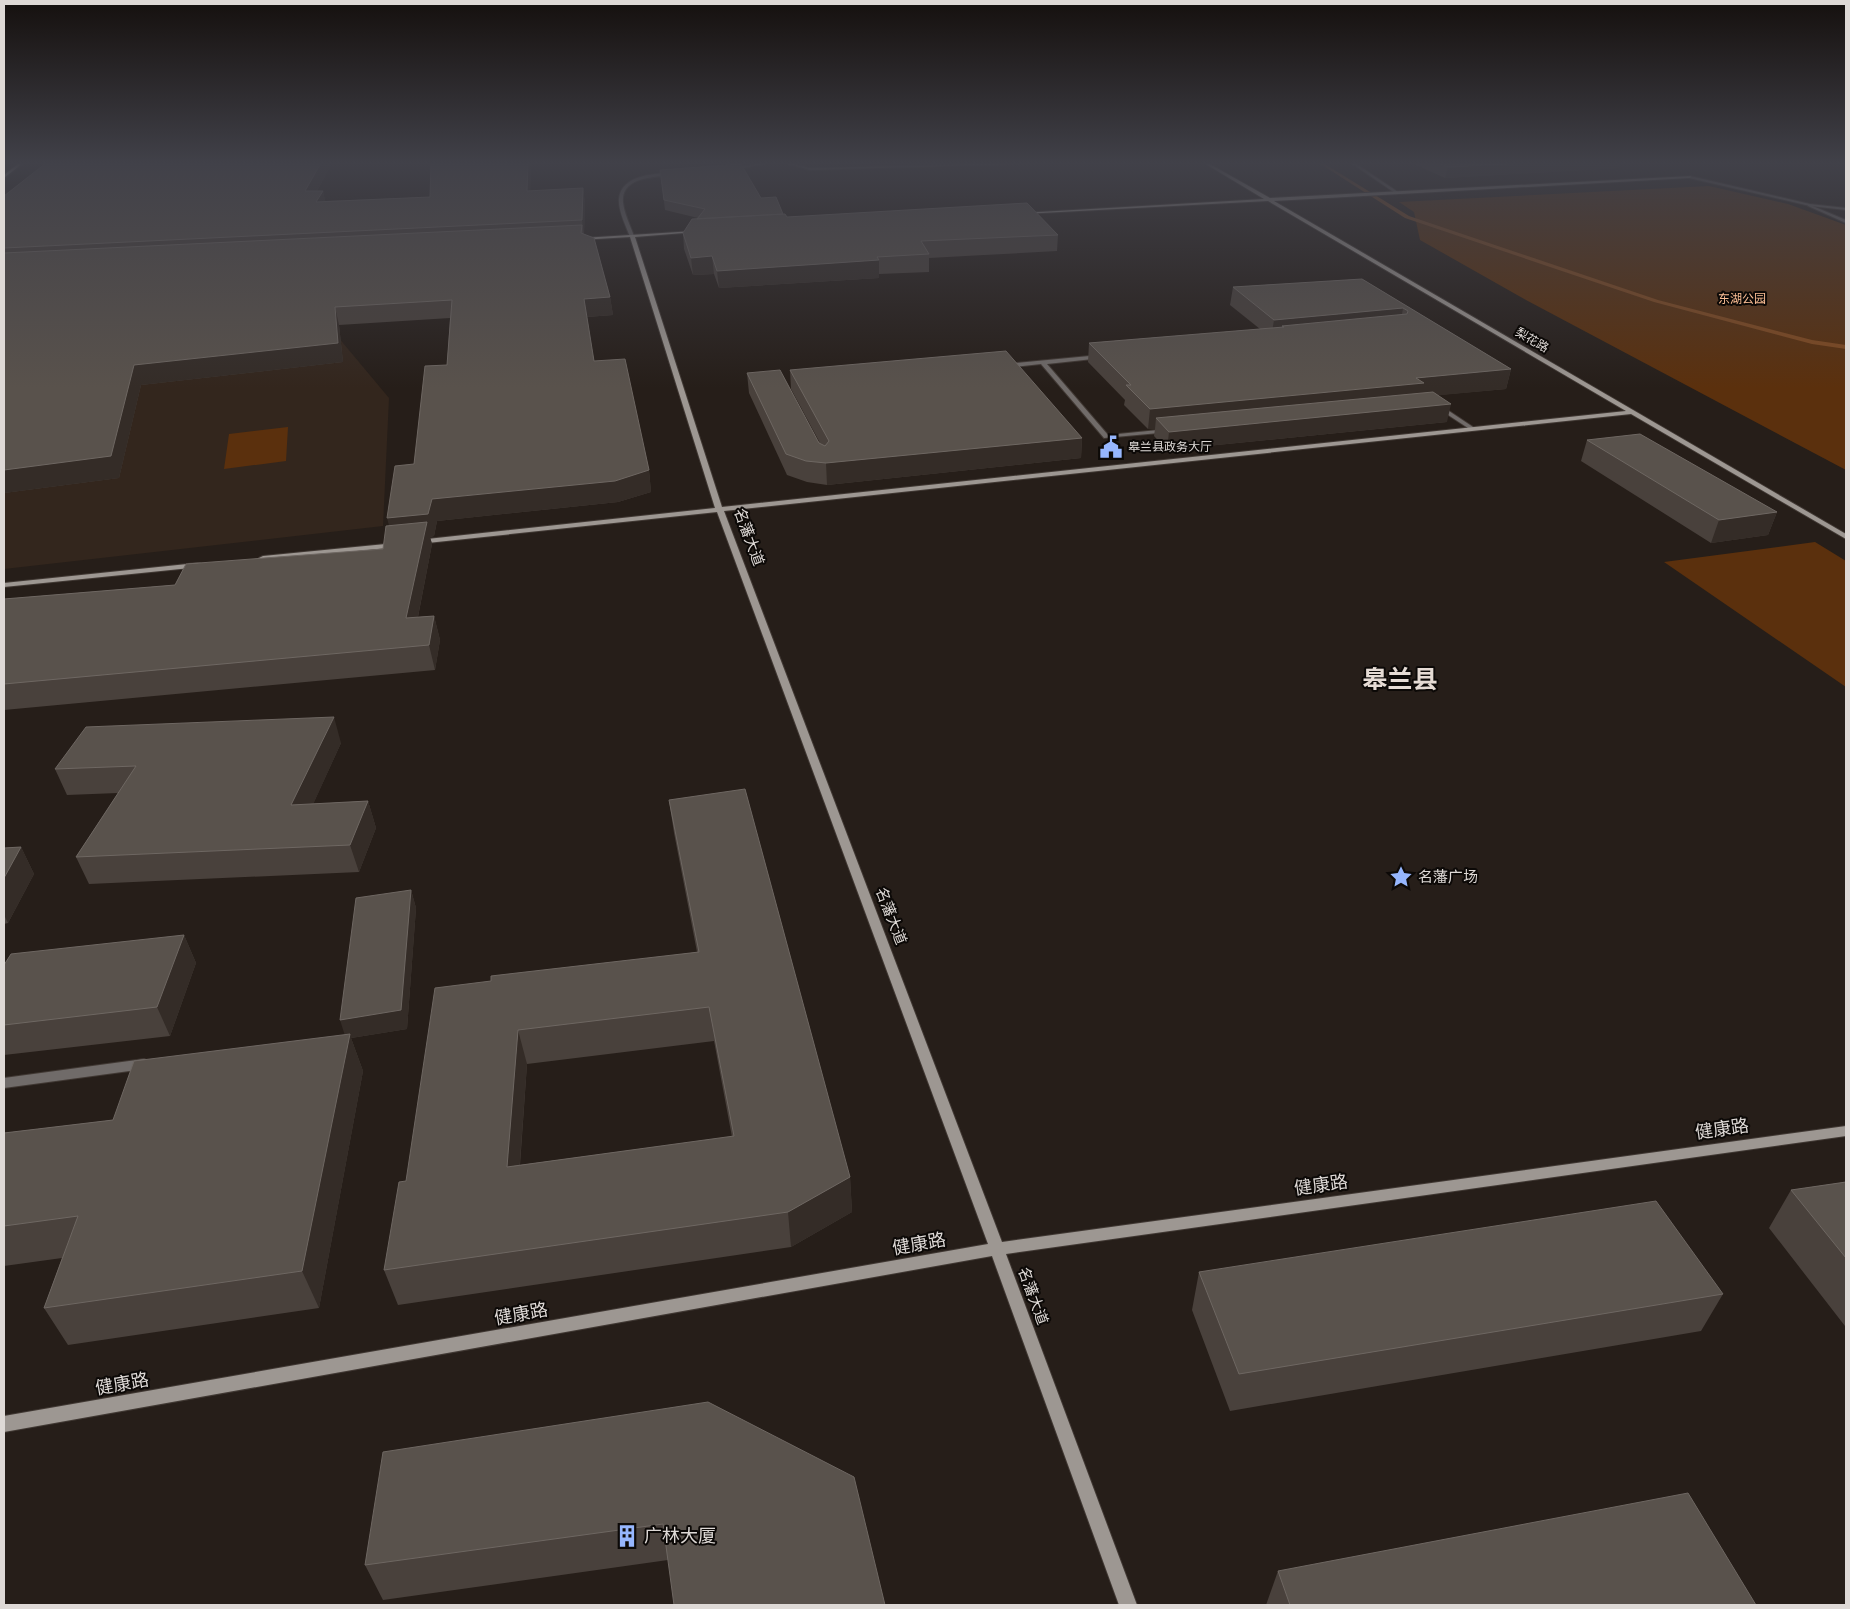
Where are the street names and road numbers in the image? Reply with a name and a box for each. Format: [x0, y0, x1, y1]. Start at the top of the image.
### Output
street label: 梨花路 [1513, 325, 1551, 355]
street label: 名藩大道 [730, 506, 768, 568]
street label: 名藩大道 [872, 885, 910, 947]
street label: 健康路 [1694, 1114, 1750, 1144]
street label: 健康路 [1293, 1170, 1349, 1200]
street label: 健康路 [891, 1228, 947, 1260]
street label: 名藩大道 [1014, 1265, 1052, 1327]
street label: 健康路 [493, 1298, 549, 1330]
street label: 健康路 [94, 1368, 150, 1400]

